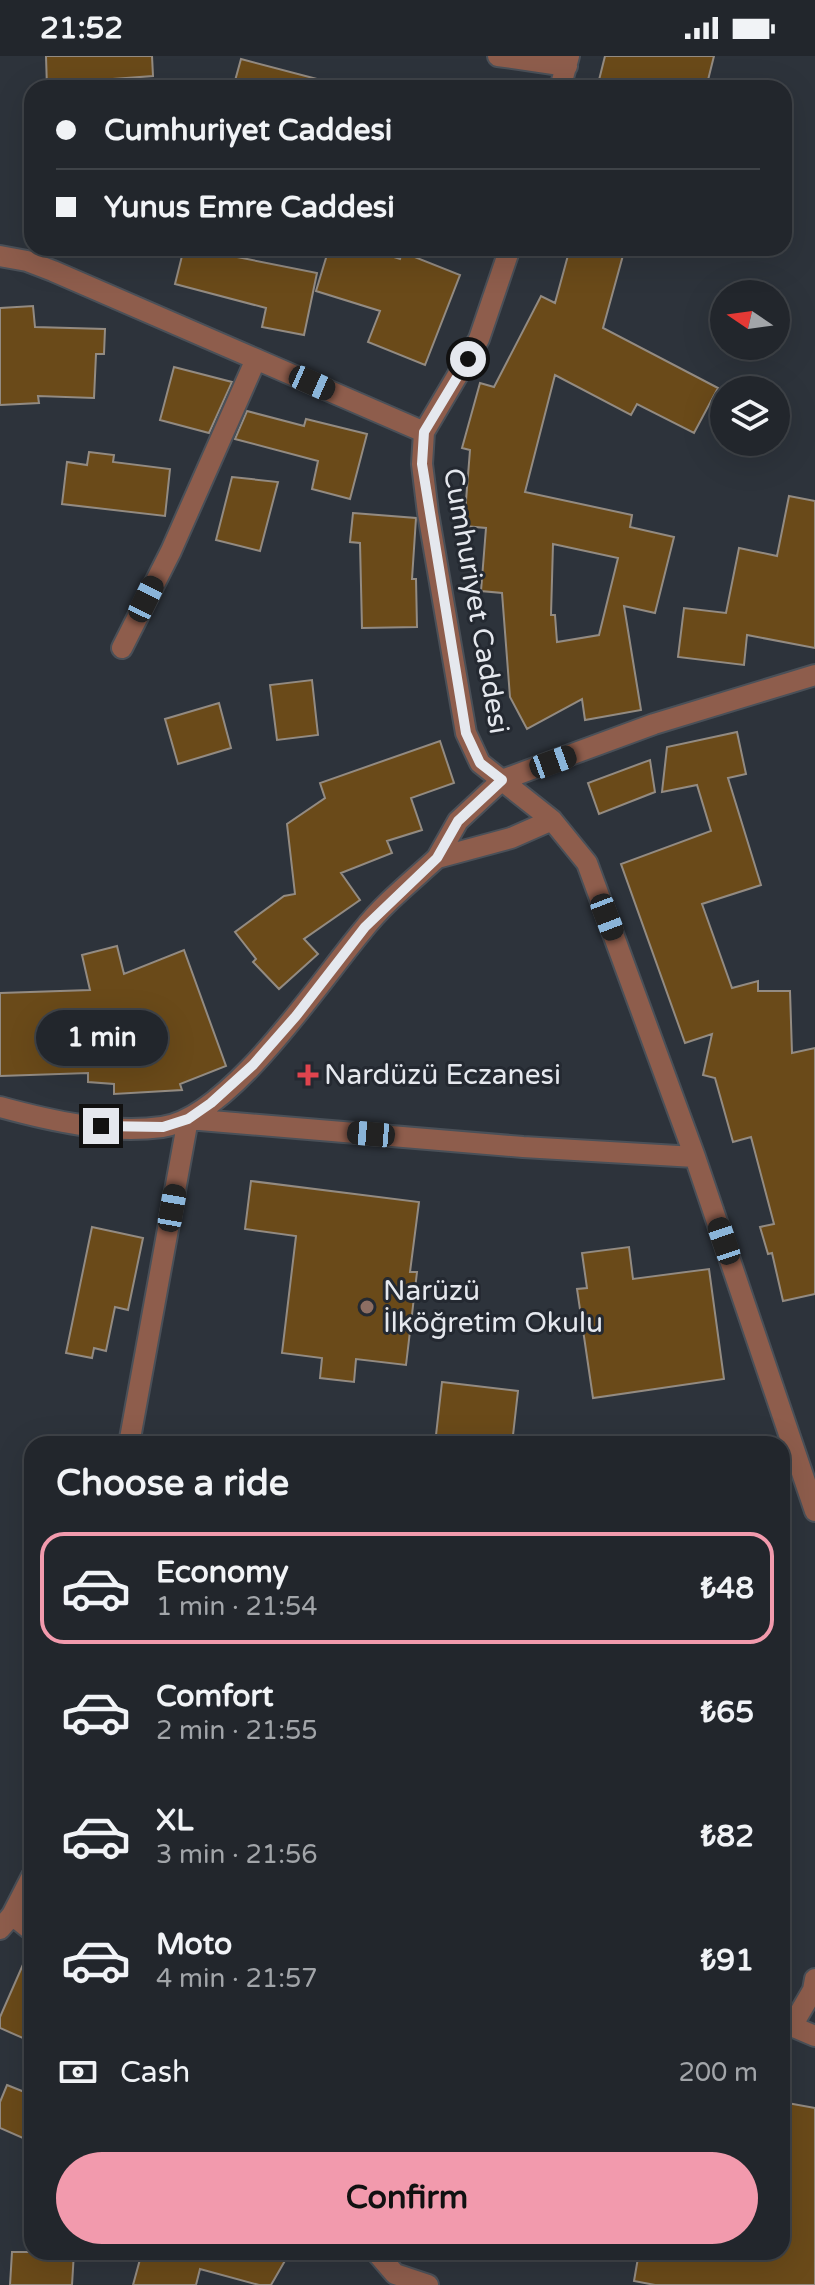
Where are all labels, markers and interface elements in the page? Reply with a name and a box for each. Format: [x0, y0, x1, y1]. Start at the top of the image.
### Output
text: 21:52 [40, 10, 123, 47]
text: Cumhuriyet Caddesi [104, 112, 392, 149]
text: Yunus Emre Caddesi [104, 189, 395, 226]
north arrow [710, 280, 790, 360]
map controls [710, 280, 790, 456]
route start [450, 341, 486, 377]
car [285, 362, 339, 404]
button: layers [710, 376, 790, 456]
street label: Cumhuriyet Caddesi [436, 466, 516, 736]
car [125, 572, 167, 626]
car [526, 743, 580, 781]
car [587, 890, 627, 944]
callout: 1 min [35, 1010, 167, 1066]
text: 1 min [67, 1022, 137, 1053]
place label: Nardüzü Eczanesi [324, 1058, 561, 1092]
marker: Nardüzü Eczanesi [299, 1066, 317, 1084]
route end [83, 1108, 119, 1144]
car [346, 1120, 396, 1148]
car [156, 1182, 188, 1234]
car [705, 1214, 743, 1268]
place label: Narüzü İlköğretim Okulu [383, 1274, 603, 1340]
marker: Narüzü İlköğretim Okulu [358, 1298, 376, 1316]
text: Choose a ride [56, 1462, 289, 1505]
icon: car [60, 1552, 132, 1624]
text: Economy [156, 1554, 289, 1591]
text: ₺48 [700, 1570, 754, 1607]
text: 1 min · 21:54 [156, 1591, 318, 1622]
icon: car [60, 1676, 132, 1748]
text: Comfort [156, 1678, 274, 1715]
text: ₺65 [700, 1694, 754, 1731]
text: 2 min · 21:55 [156, 1715, 318, 1746]
icon: car [60, 1800, 132, 1872]
text: XL [156, 1802, 193, 1839]
text: ₺82 [700, 1818, 754, 1855]
text: 3 min · 21:56 [156, 1839, 318, 1870]
icon: car [60, 1924, 132, 1996]
text: Moto [156, 1926, 232, 1963]
text: ₺91 [700, 1942, 754, 1979]
text: 4 min · 21:57 [156, 1963, 318, 1994]
icon: cash [56, 2050, 100, 2094]
text: Cash [120, 2054, 190, 2091]
text: 200 m [678, 2057, 758, 2088]
button: Confirm [56, 2152, 758, 2244]

